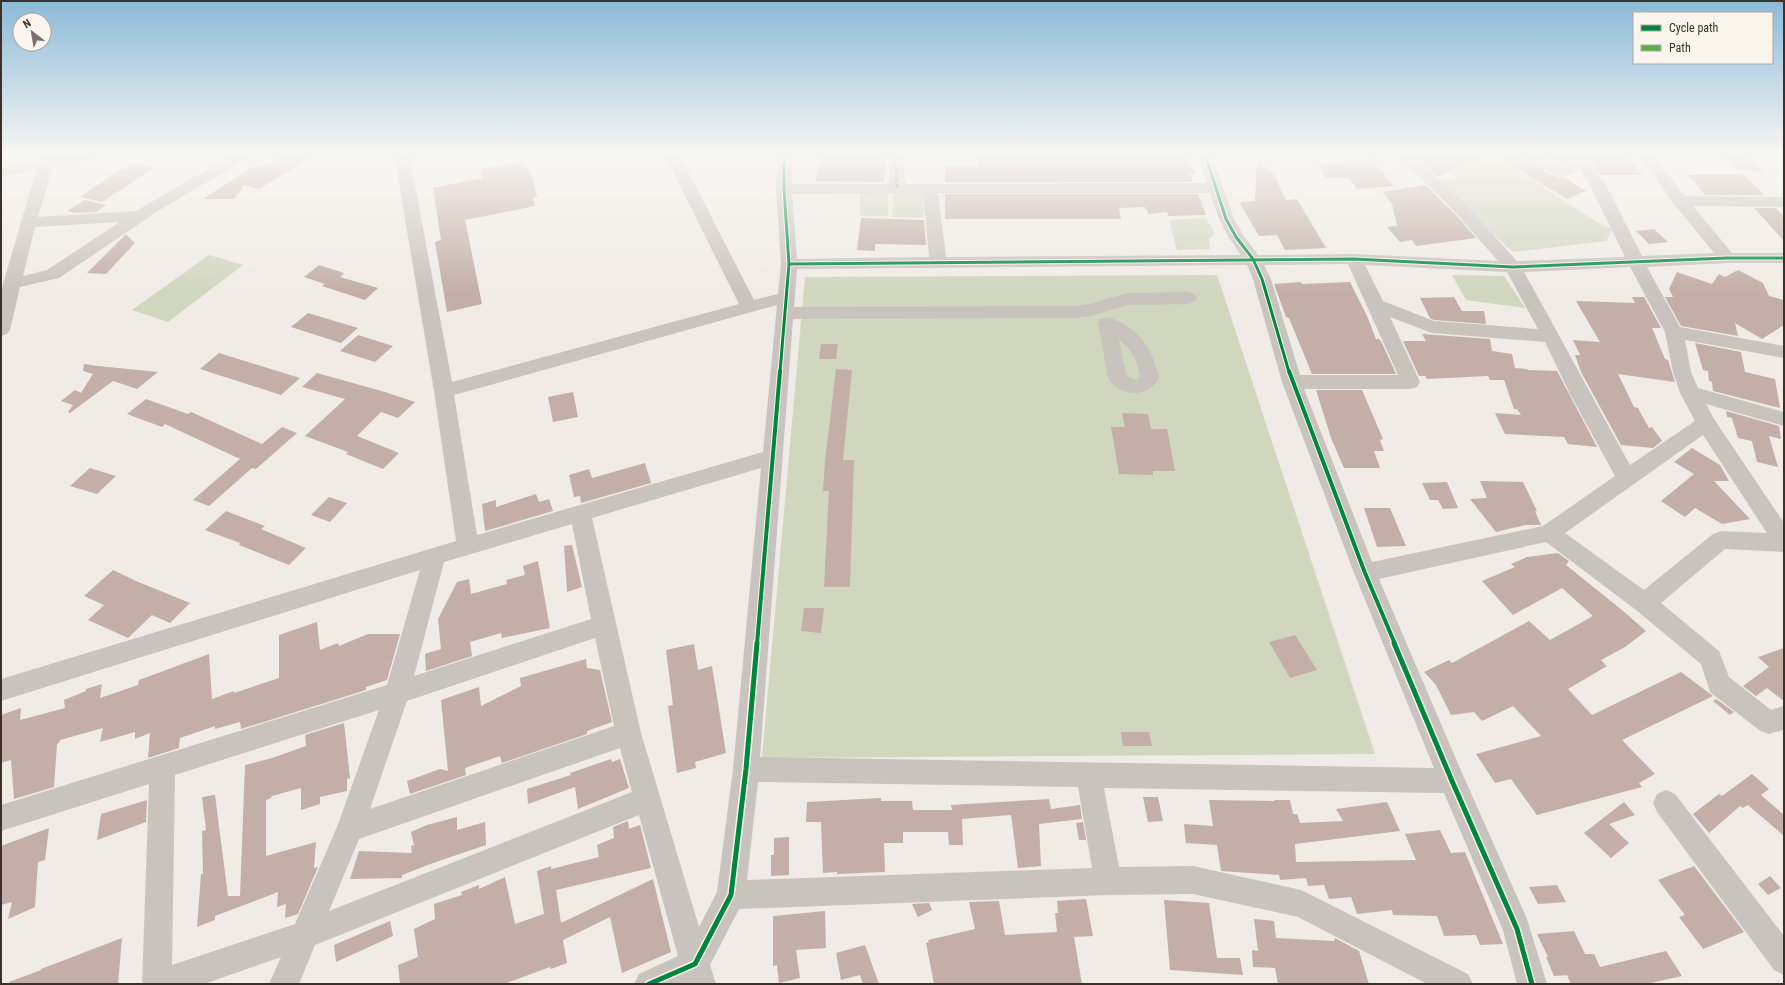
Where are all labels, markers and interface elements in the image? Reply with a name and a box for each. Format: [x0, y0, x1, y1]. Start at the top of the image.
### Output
north arrow [12, 12, 52, 52]
legend [1633, 12, 1773, 64]
text: N [21, 16, 34, 31]
text: Cycle path [1669, 21, 1719, 35]
text: Path [1669, 41, 1691, 55]

